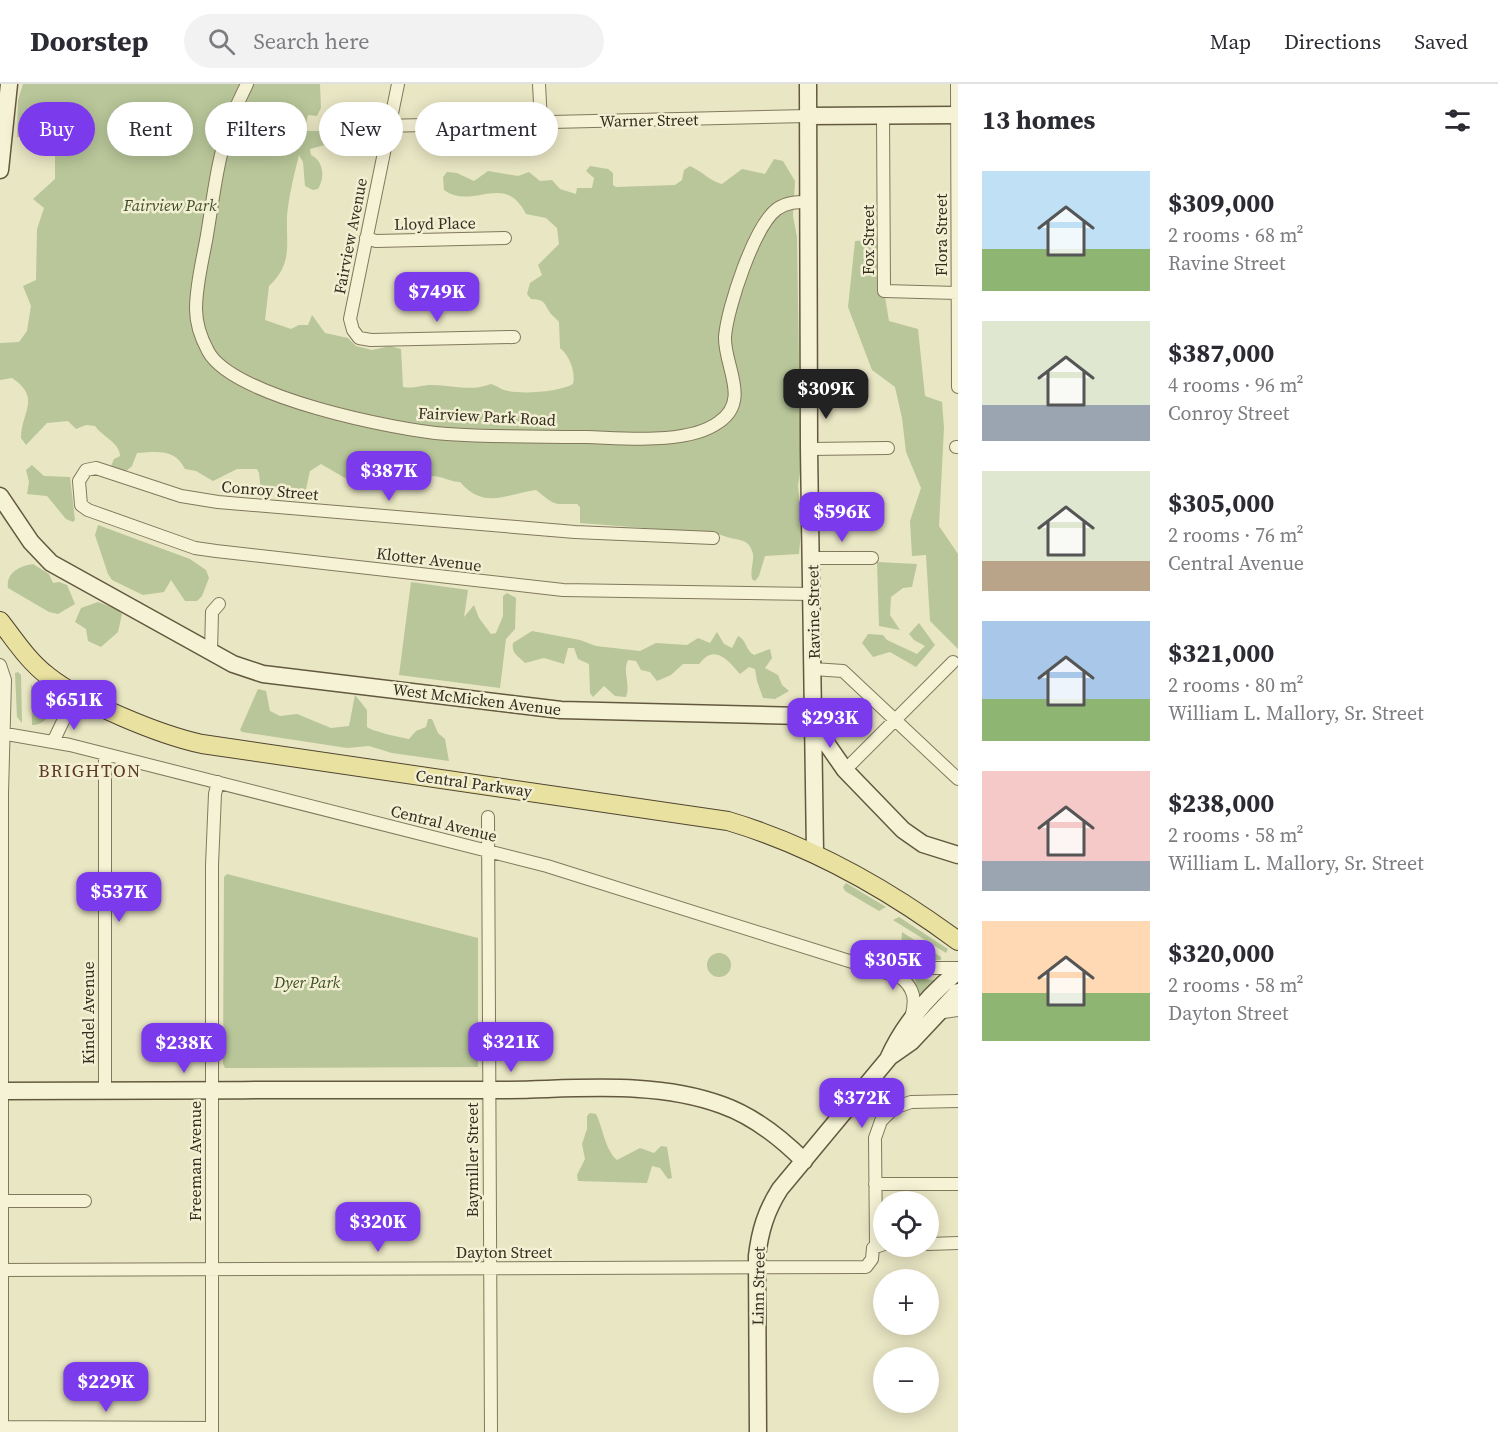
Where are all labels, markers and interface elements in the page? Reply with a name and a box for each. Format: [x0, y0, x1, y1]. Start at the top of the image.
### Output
search box [184, 14, 604, 68]
text: Doorstep [30, 22, 148, 60]
icon: search [205, 25, 238, 58]
text: Search here [253, 26, 369, 56]
text: Map [1210, 27, 1251, 56]
text: Directions [1284, 27, 1381, 56]
text: Saved [1414, 27, 1468, 56]
chip: Buy [18, 102, 95, 156]
chip: Rent [107, 102, 193, 156]
chip: Filters [205, 102, 307, 156]
chip: New [319, 102, 403, 156]
chip: Apartment [415, 102, 558, 156]
text: 13 homes [982, 102, 1095, 138]
icon: filters [1441, 104, 1474, 137]
street label: Warner Street [599, 108, 699, 132]
street label: Fairview Avenue [328, 176, 372, 296]
text: $309,000 [1168, 185, 1274, 221]
street label: Flora Street [930, 193, 952, 276]
park label: Fairview Park [123, 194, 217, 216]
icon: home [1030, 195, 1102, 267]
street label: Fox Street [857, 204, 879, 275]
street label: Lloyd Place [394, 211, 476, 235]
text: 2 rooms · 68 m² [1168, 221, 1304, 249]
text: Ravine Street [1168, 249, 1286, 277]
pin: $749K [395, 272, 479, 323]
text: $749K [408, 277, 466, 305]
text: $387,000 [1168, 335, 1274, 371]
icon: home [1030, 345, 1102, 417]
pin: $309K [784, 369, 868, 420]
text: 4 rooms · 96 m² [1168, 371, 1304, 399]
text: $309K [797, 374, 855, 402]
text: Conroy Street [1168, 399, 1289, 427]
street label: Fairview Park Road [417, 401, 557, 431]
pin: $387K [347, 451, 431, 502]
text: $387K [360, 456, 418, 484]
street label: Conroy Street [221, 475, 320, 505]
text: $305,000 [1168, 485, 1274, 521]
pin: $596K [800, 492, 884, 543]
icon: home [1030, 495, 1102, 567]
text: $596K [813, 497, 871, 525]
text: 2 rooms · 76 m² [1168, 521, 1304, 549]
street label: Klotter Avenue [375, 542, 483, 576]
text: Central Avenue [1168, 549, 1304, 577]
street label: Ravine Street [801, 564, 825, 659]
text: $321,000 [1168, 635, 1274, 671]
icon: home [1030, 645, 1102, 717]
text: 2 rooms · 80 m² [1168, 671, 1304, 699]
street label: West McMicken Avenue [391, 678, 563, 720]
pin: $651K [32, 680, 116, 731]
text: $651K [45, 685, 103, 713]
pin: $293K [788, 698, 872, 749]
text: William L. Mallory, Sr. Street [1168, 699, 1424, 727]
text: $293K [801, 703, 859, 731]
district label: BRIGHTON [38, 758, 142, 783]
street label: Central Parkway [414, 764, 534, 802]
text: $238,000 [1168, 785, 1274, 821]
icon: home [1030, 795, 1102, 867]
street label: Central Avenue [389, 799, 499, 847]
text: 2 rooms · 58 m² [1168, 821, 1304, 849]
text: William L. Mallory, Sr. Street [1168, 849, 1424, 877]
pin: $537K [77, 872, 161, 923]
text: $537K [90, 877, 148, 905]
text: $320,000 [1168, 935, 1274, 971]
pin: $305K [851, 940, 935, 991]
text: $305K [864, 945, 922, 973]
icon: home [1030, 945, 1102, 1017]
street label: Kindel Avenue [77, 961, 99, 1065]
park label: Dyer Park [273, 971, 341, 993]
text: 2 rooms · 58 m² [1168, 971, 1304, 999]
text: Dayton Street [1168, 999, 1289, 1027]
pin: $321K [469, 1022, 553, 1073]
pin: $238K [142, 1023, 226, 1074]
text: $321K [482, 1027, 540, 1055]
text: $238K [155, 1028, 213, 1056]
pin: $372K [820, 1078, 904, 1129]
text: $372K [833, 1083, 891, 1111]
street label: Freeman Avenue [184, 1101, 206, 1221]
street label: Baymiller Street [461, 1102, 483, 1217]
map controls [873, 1191, 939, 1413]
button: locate [873, 1191, 939, 1257]
pin: $320K [336, 1202, 420, 1253]
text: $320K [349, 1207, 407, 1235]
street label: Dayton Street [456, 1241, 553, 1263]
street label: Linn Street [746, 1246, 770, 1326]
button: + [873, 1269, 939, 1335]
button: − [873, 1347, 939, 1413]
pin: $229K [64, 1362, 148, 1413]
text: $229K [77, 1367, 135, 1395]

